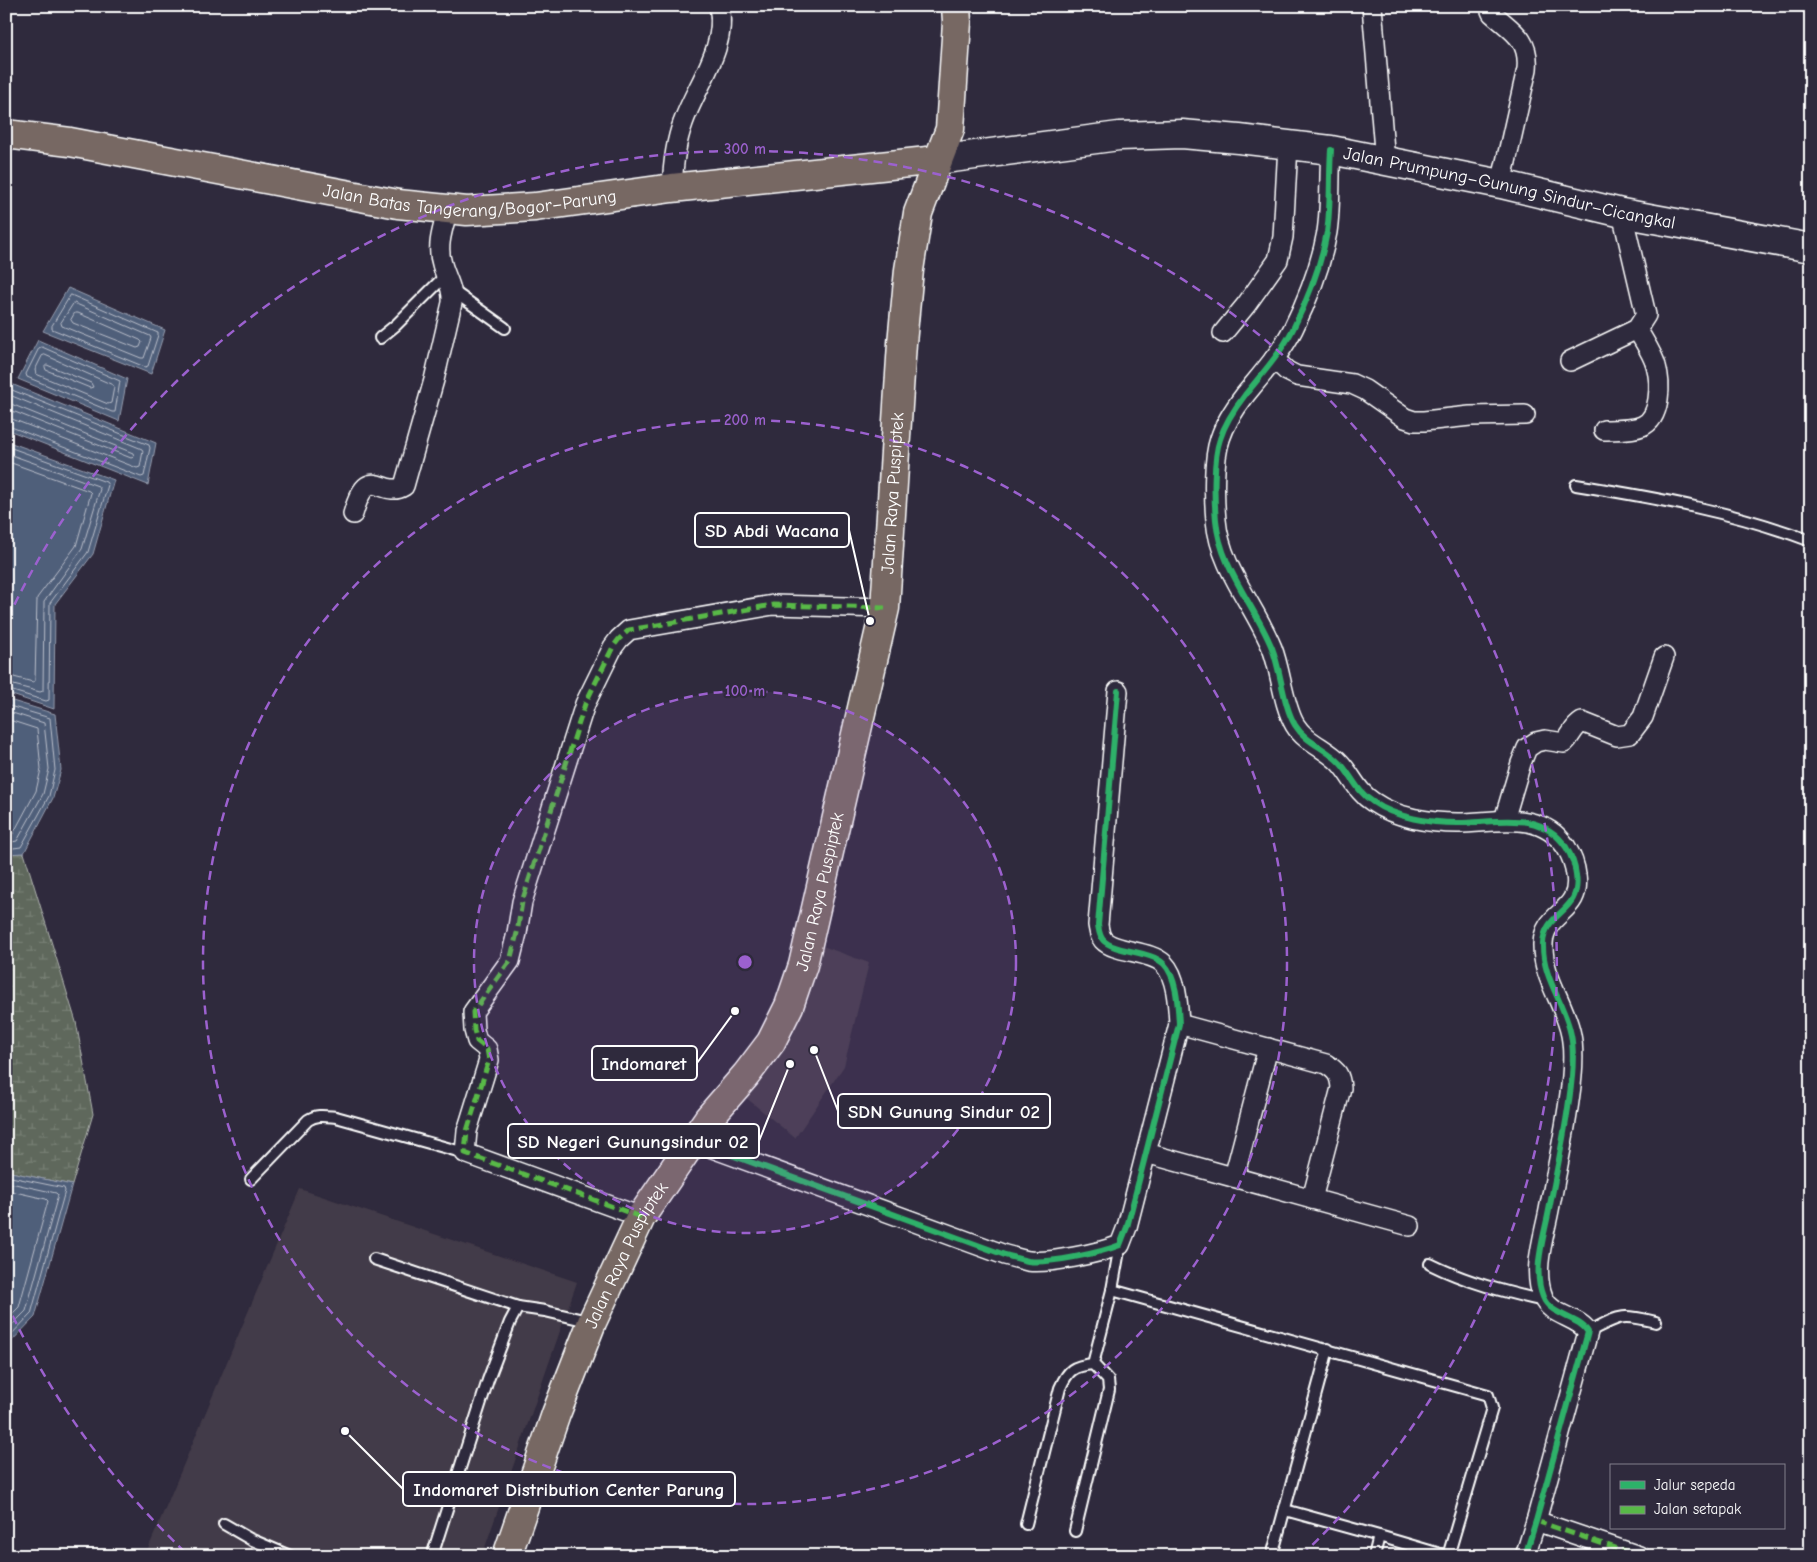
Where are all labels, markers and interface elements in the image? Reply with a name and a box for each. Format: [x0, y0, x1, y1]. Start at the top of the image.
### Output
text: 300 m [724, 140, 766, 158]
street label: Jalan Prumpung–Gunung Sindur–Cicangkal [1342, 142, 1677, 233]
street label: Jalan Batas Tangerang/Bogor–Parung [321, 180, 618, 222]
text: 200 m [724, 411, 766, 429]
street label: Jalan Raya Puspiptek [877, 411, 908, 575]
callout: SD Abdi Wacana [695, 513, 849, 547]
text: SD Abdi Wacana [705, 520, 839, 542]
text: 100 m [725, 682, 765, 700]
street label: Jalan Raya Puspiptek [791, 810, 848, 974]
centre of rings [736, 953, 754, 971]
callout: Indomaret [592, 1046, 697, 1080]
text: Indomaret [601, 1053, 687, 1075]
callout: SDN Gunung Sindur 02 [838, 1094, 1050, 1128]
text: SDN Gunung Sindur 02 [848, 1101, 1040, 1123]
callout: SD Negeri Gunungsindur 02 [508, 1124, 759, 1158]
text: SD Negeri Gunungsindur 02 [517, 1131, 749, 1153]
street label: Jalan Raya Puspiptek [580, 1178, 672, 1331]
legend [1610, 1464, 1784, 1530]
callout: Indomaret Distribution Center Parung [403, 1472, 735, 1506]
text: Jalur sepeda [1654, 1476, 1735, 1494]
text: Indomaret Distribution Center Parung [413, 1479, 725, 1501]
text: Jalan setapak [1654, 1500, 1742, 1518]

